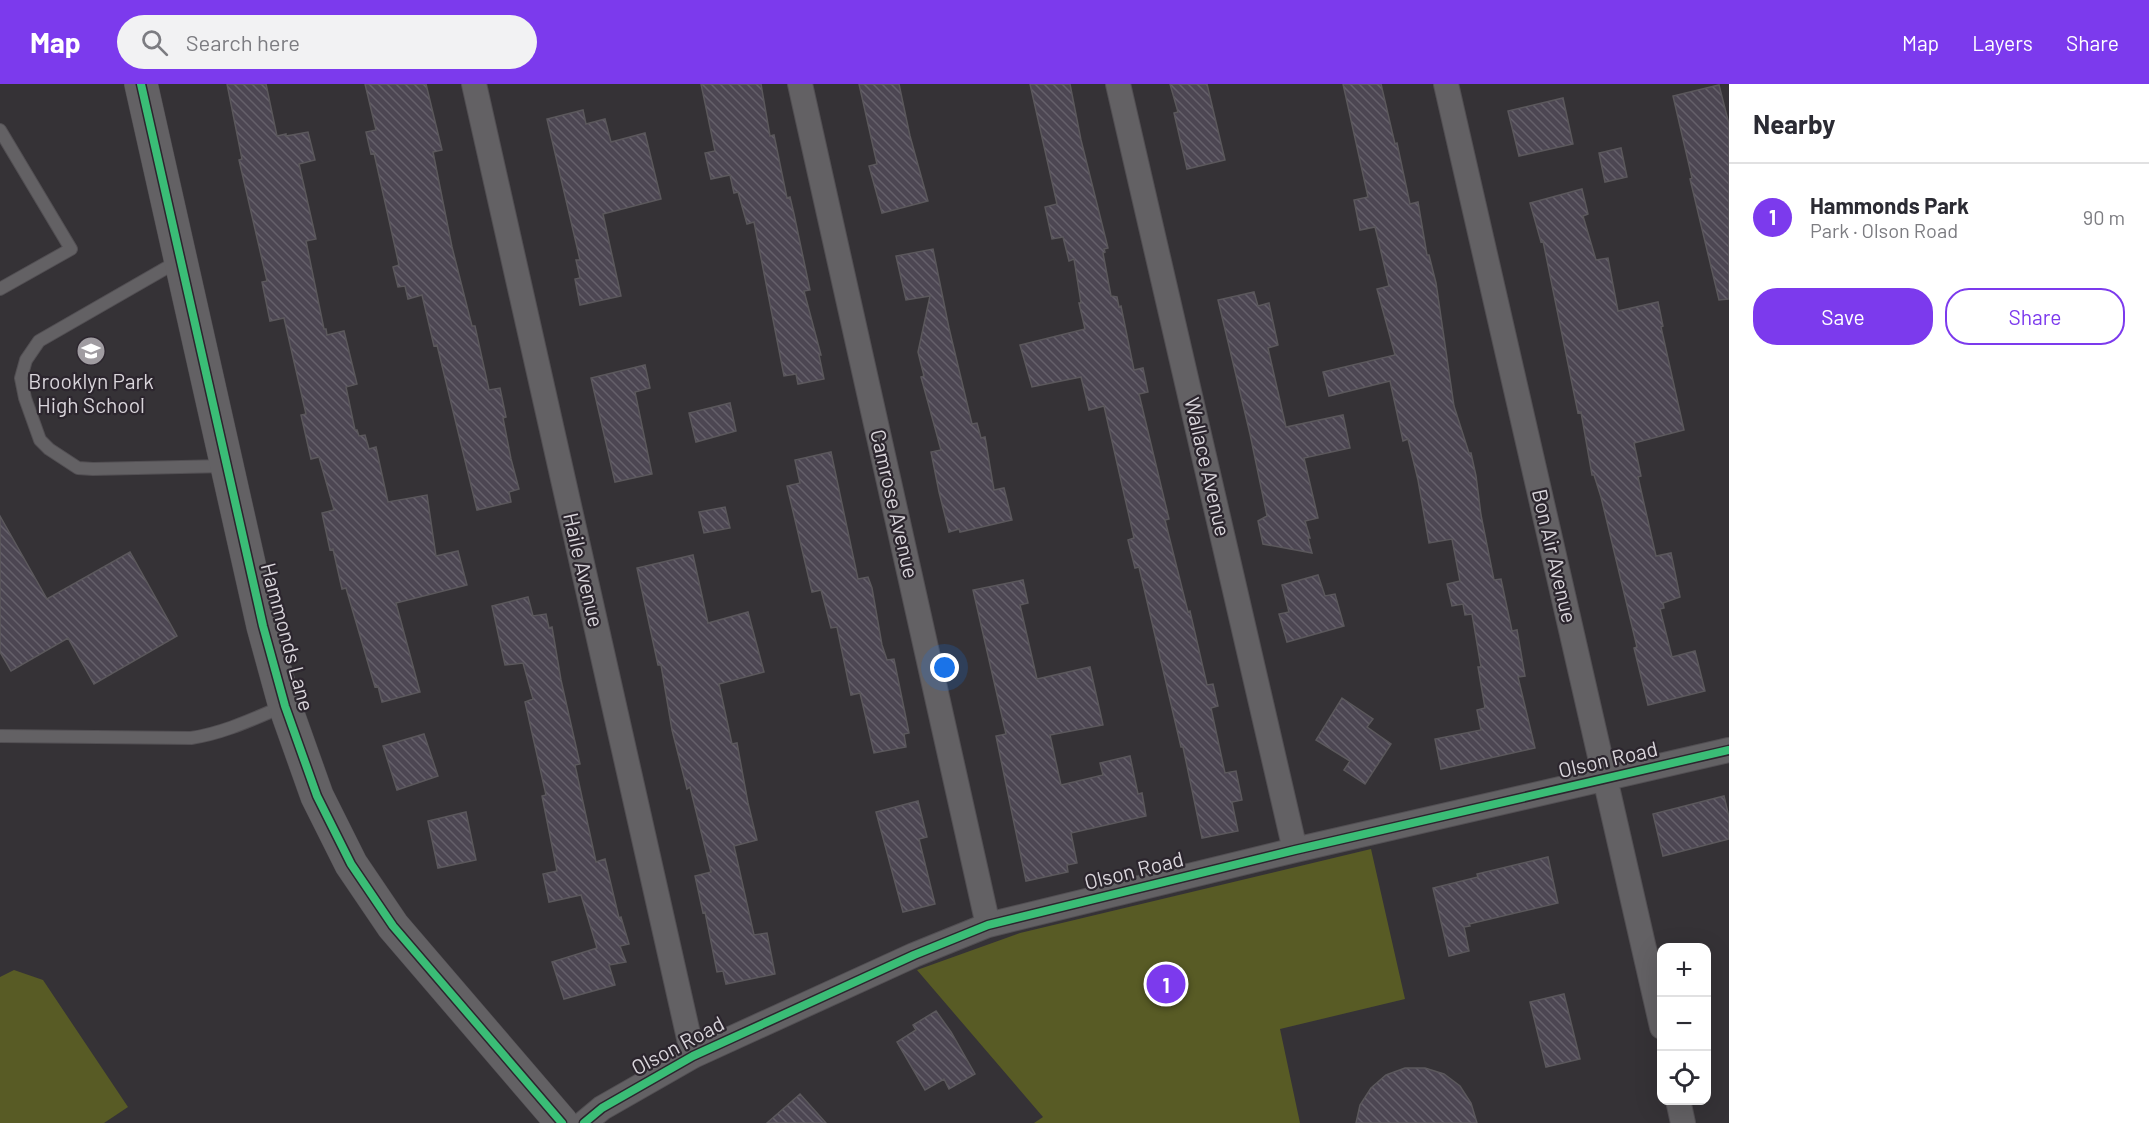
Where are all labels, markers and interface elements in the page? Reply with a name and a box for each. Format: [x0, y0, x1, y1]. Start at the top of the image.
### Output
search box [117, 15, 537, 69]
text: Map [30, 25, 81, 59]
icon: search [138, 26, 171, 59]
text: Search here [186, 29, 300, 55]
text: Map [1902, 30, 1939, 55]
text: Layers [1972, 30, 2033, 55]
text: Share [2066, 30, 2119, 55]
text: Nearby [1753, 108, 1835, 139]
text: Hammonds Park [1810, 192, 1969, 218]
text: 1 [1769, 205, 1776, 229]
text: 90 m [2083, 205, 2125, 229]
text: Park · Olson Road [1810, 218, 1958, 242]
button: Save [1753, 288, 1933, 345]
button: Share [1945, 288, 2125, 345]
school or university icon: Brooklyn Park High School [75, 335, 107, 367]
place label: Brooklyn Park High School [28, 368, 154, 417]
street label: Wallace Avenue [1180, 395, 1237, 538]
street label: Camrose Avenue [866, 427, 925, 580]
street label: Bon Air Avenue [1528, 486, 1583, 625]
street label: Haile Avenue [559, 510, 610, 629]
street label: Hammonds Lane [257, 560, 320, 713]
your location [930, 653, 959, 682]
street label: Olson Road [1555, 735, 1660, 782]
street label: Olson Road [1081, 845, 1186, 894]
map controls [1657, 943, 1711, 1105]
button: + [1657, 943, 1711, 997]
pin: 1 [1146, 962, 1186, 1006]
button: − [1657, 997, 1711, 1051]
street label: Olson Road [627, 1010, 728, 1080]
button: locate [1657, 1051, 1711, 1105]

